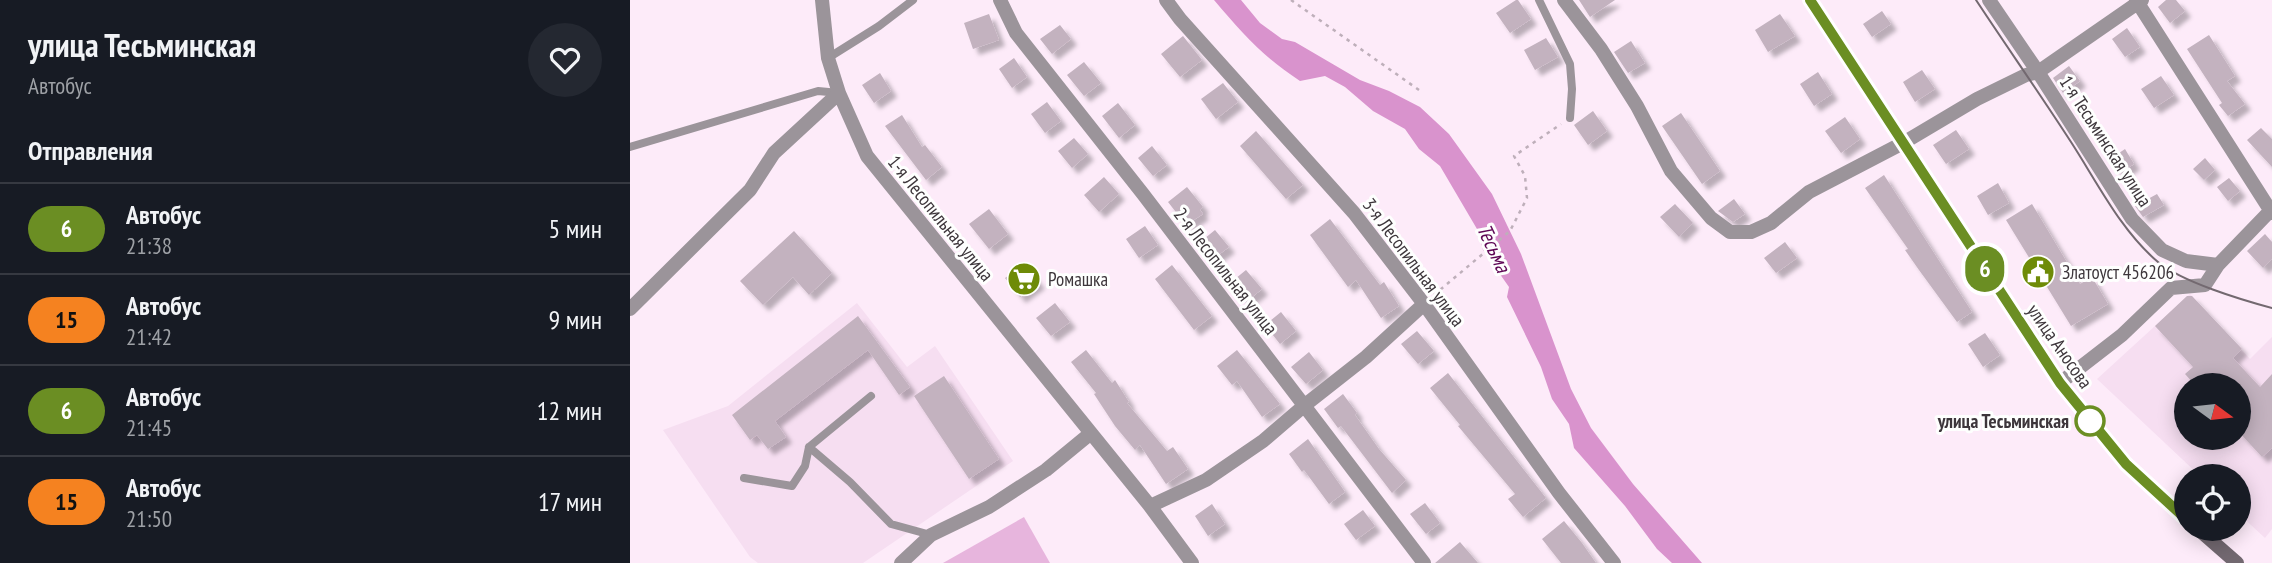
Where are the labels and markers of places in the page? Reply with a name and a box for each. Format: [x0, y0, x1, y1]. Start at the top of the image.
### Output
public building icon: Златоуст 456206 [2019, 253, 2057, 291]
supermarket icon: Ромашка [1005, 260, 1043, 298]
place label: Златоуст 456206 [2062, 260, 2174, 284]
place label: Ромашка [1048, 267, 1108, 291]
marker: улица Тесьминская [2075, 406, 2105, 436]
place label: улица Тесьминская [1937, 409, 2069, 433]

